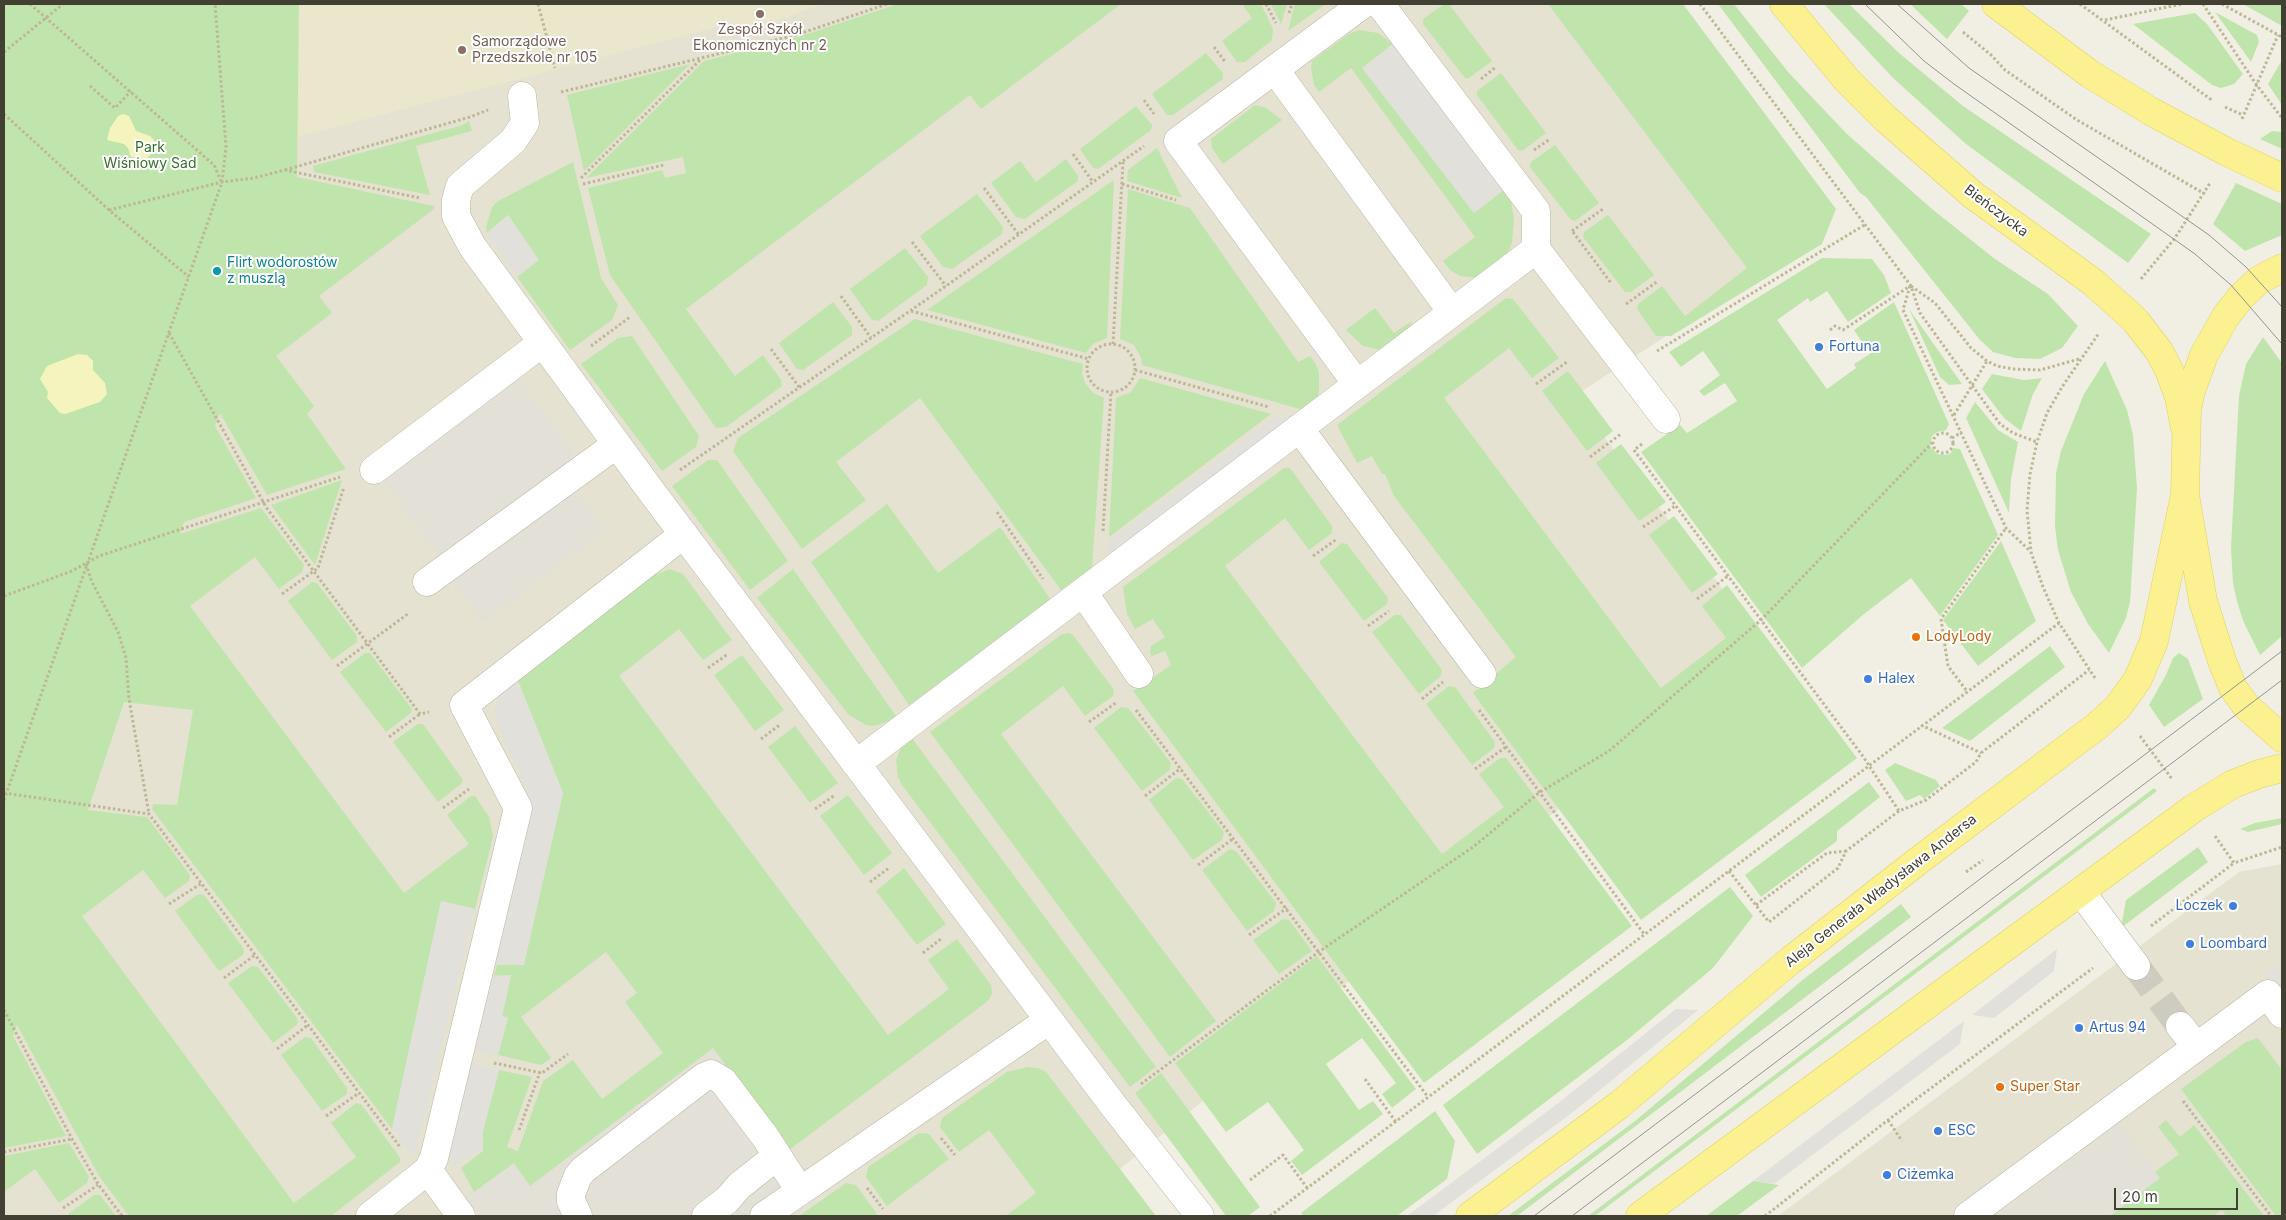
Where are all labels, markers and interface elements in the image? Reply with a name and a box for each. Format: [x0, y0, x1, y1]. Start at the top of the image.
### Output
marker: Zespół Szkół Ekonomicznych nr 2 [754, 8, 766, 20]
place label: Zespół Szkół Ekonomicznych nr 2 [693, 22, 827, 54]
place label: Samorządowe Przedszkole nr 105 [472, 34, 597, 66]
marker: Samorządowe Przedszkole nr 105 [456, 44, 468, 56]
park label: Park Wiśniowy Sad [103, 140, 197, 172]
street label: Bieńczycka [1961, 182, 2031, 240]
place label: Flirt wodorostów z muszlą [227, 255, 337, 288]
marker: Flirt wodorostów z muszlą [211, 265, 223, 277]
place label: Fortuna [1829, 339, 1880, 355]
marker: Fortuna [1813, 341, 1825, 353]
place label: LodyLody [1926, 629, 1992, 645]
marker: LodyLody [1910, 631, 1922, 643]
place label: Halex [1878, 671, 1915, 687]
marker: Halex [1862, 673, 1874, 685]
street label: Aleja Generała Władysława Andersa [1782, 811, 1980, 971]
place label: Loczek [2176, 898, 2223, 914]
marker: Loczek [2227, 900, 2239, 912]
place label: Loombard [2200, 936, 2267, 952]
marker: Loombard [2184, 938, 2196, 950]
place label: Artus 94 [2089, 1020, 2146, 1036]
marker: Artus 94 [2073, 1022, 2085, 1034]
place label: Super Star [2010, 1079, 2080, 1095]
marker: Super Star [1994, 1081, 2006, 1093]
place label: ESC [1948, 1123, 1976, 1139]
marker: ESC [1932, 1125, 1944, 1137]
place label: Ciżemka [1897, 1167, 1954, 1183]
marker: Ciżemka [1881, 1169, 1893, 1181]
scale bar [2116, 1178, 2240, 1210]
text: 20 m [2122, 1187, 2158, 1206]

